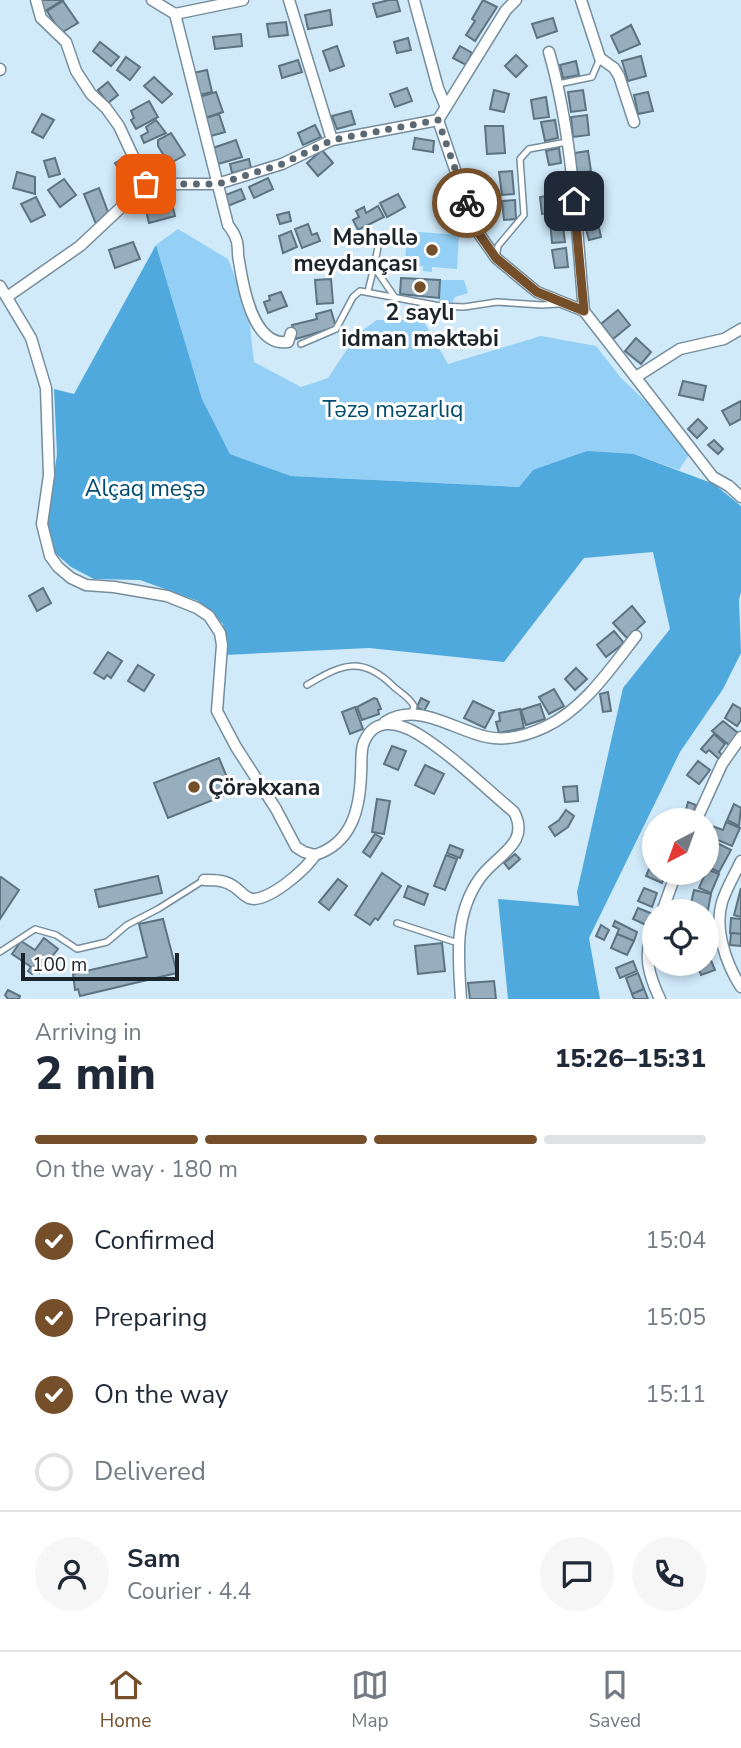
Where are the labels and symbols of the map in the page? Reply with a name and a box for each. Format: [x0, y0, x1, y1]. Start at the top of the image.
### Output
pin [116, 154, 176, 214]
courier [432, 168, 502, 238]
pin [544, 171, 604, 231]
place label: Məhəllə meydançası [293, 222, 418, 279]
marker: Məhəllə meydançası [424, 242, 440, 258]
marker: 2 saylı idman məktəbi [412, 279, 428, 295]
place label: 2 saylı idman məktəbi [341, 297, 499, 354]
park label: Təzə məzarlıq [322, 394, 464, 425]
park label: Alçaq meşə [85, 473, 205, 504]
place label: Çörəkxana [208, 772, 320, 803]
marker: Çörəkxana [186, 779, 202, 795]
north arrow [642, 808, 719, 886]
scale bar [21, 950, 178, 982]

